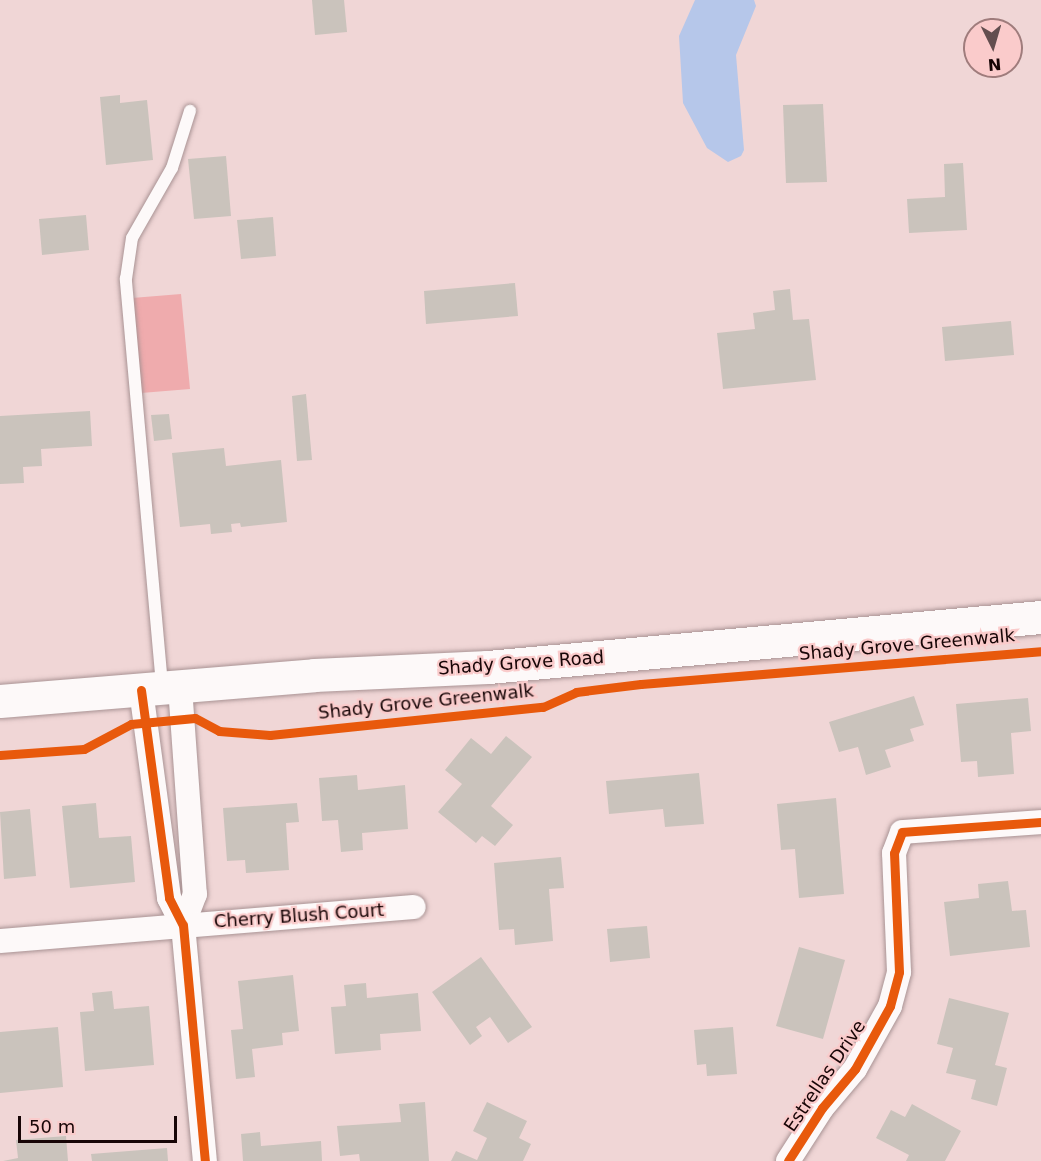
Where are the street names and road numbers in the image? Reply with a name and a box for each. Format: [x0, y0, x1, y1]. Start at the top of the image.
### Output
street label: Shady Grove Greenwalk [798, 625, 1016, 665]
street label: Shady Grove Road [437, 646, 605, 680]
street label: Shady Grove Greenwalk [317, 680, 535, 724]
street label: Cherry Blush Court [213, 899, 385, 933]
street label: Estrellas Drive [780, 1016, 870, 1136]

